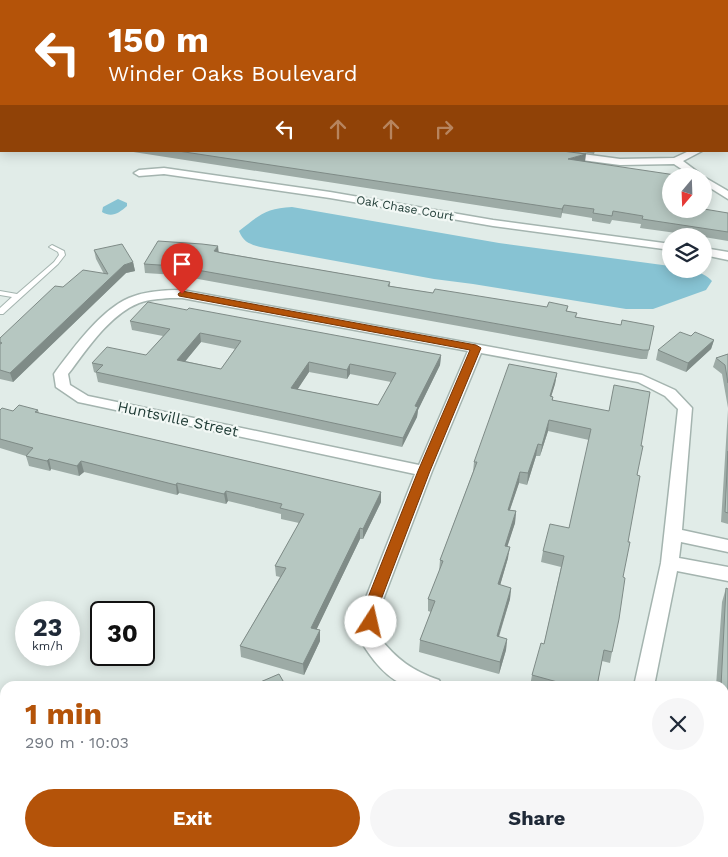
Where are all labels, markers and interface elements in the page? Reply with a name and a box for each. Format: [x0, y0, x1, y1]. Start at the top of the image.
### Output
text: 150 m [108, 19, 209, 61]
icon: left [25, 20, 90, 85]
text: Winder Oaks Boulevard [108, 61, 358, 86]
icon: left [271, 115, 299, 143]
icon: ahead [324, 115, 352, 143]
icon: ahead [377, 115, 405, 143]
icon: right [430, 115, 458, 143]
north arrow [662, 168, 712, 218]
map controls [662, 168, 712, 278]
street label: Oak Chase Court [355, 193, 455, 223]
button: layers [662, 228, 712, 278]
pin [161, 243, 203, 294]
icon: arrive [168, 250, 196, 278]
street label: Huntsville Street [116, 397, 241, 441]
position arrow [344, 595, 396, 647]
speed limit sign: 30 [90, 601, 155, 666]
text: 23 [33, 613, 62, 642]
text: km/h [32, 639, 63, 653]
text: 1 min [25, 696, 102, 731]
button: close [652, 698, 704, 750]
text: 290 m · 10:03 [25, 733, 129, 752]
button: Exit [25, 789, 360, 847]
button: Share [370, 789, 704, 847]

